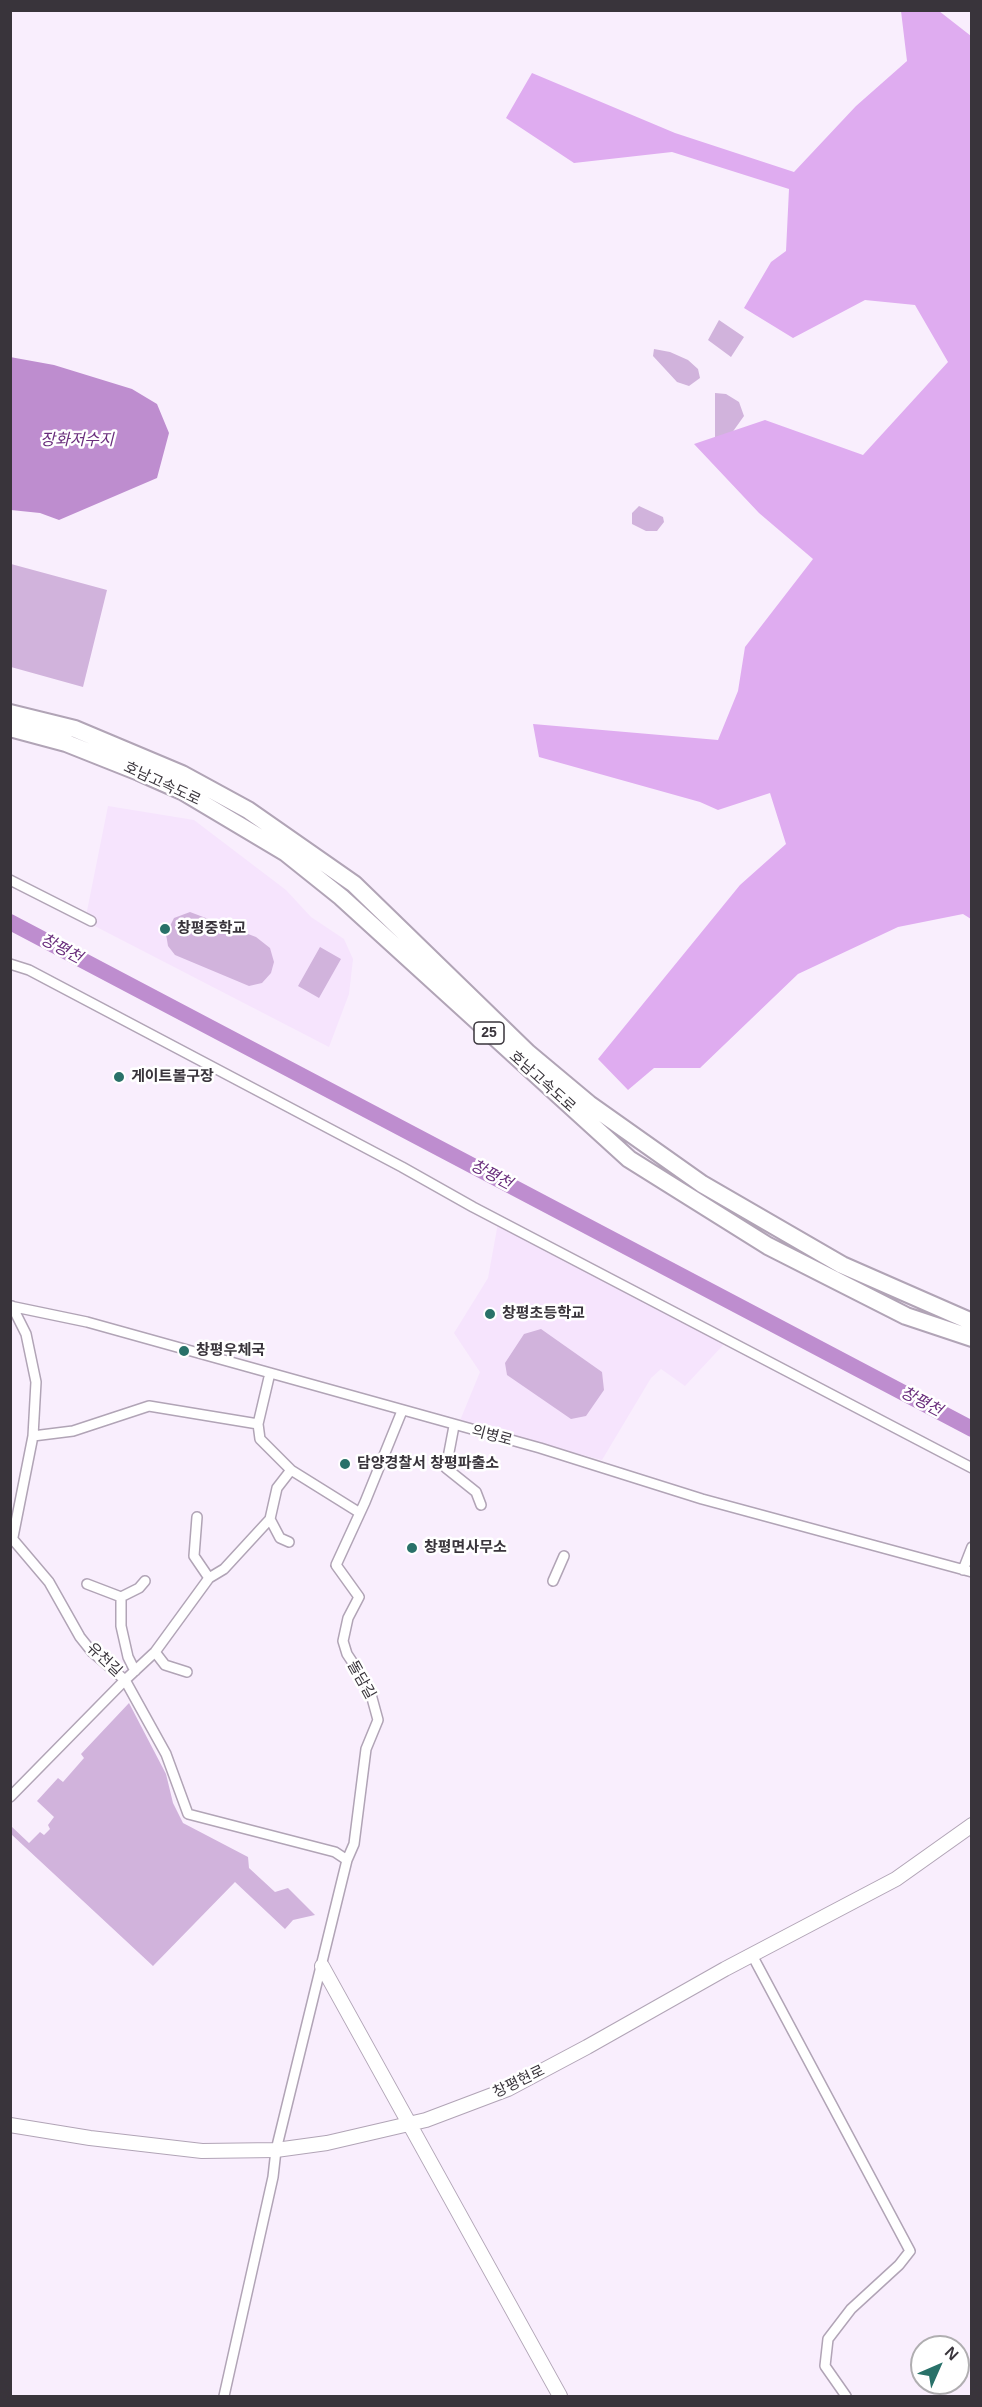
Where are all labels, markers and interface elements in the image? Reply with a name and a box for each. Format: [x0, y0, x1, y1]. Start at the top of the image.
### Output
water label: 장화저수지 [40, 431, 114, 451]
street label: 호남고속도로 [121, 758, 203, 810]
place label: 창평중학교 [177, 920, 246, 938]
marker: 창평중학교 [158, 922, 172, 936]
water label: 창평천 [37, 930, 85, 968]
road number: 25 [474, 1022, 504, 1044]
street label: 호남고속도로 [505, 1048, 579, 1116]
place label: 게이트볼구장 [131, 1068, 214, 1086]
marker: 게이트볼구장 [112, 1070, 126, 1084]
water label: 창평천 [467, 1156, 515, 1194]
place label: 창평초등학교 [502, 1305, 585, 1323]
marker: 창평초등학교 [483, 1307, 497, 1321]
place label: 창평우체국 [196, 1342, 265, 1360]
marker: 창평우체국 [177, 1344, 191, 1358]
water label: 창평천 [897, 1383, 945, 1421]
street label: 의병로 [470, 1422, 514, 1450]
place label: 담양경찰서 창평파출소 [357, 1455, 499, 1473]
marker: 담양경찰서 창평파출소 [338, 1457, 352, 1471]
place label: 창평면사무소 [424, 1539, 507, 1557]
marker: 창평면사무소 [405, 1541, 419, 1555]
street label: 유천길 [83, 1639, 125, 1681]
street label: 돌담길 [343, 1658, 379, 1702]
street label: 창평현로 [490, 2062, 548, 2102]
north arrow [910, 2335, 970, 2395]
text: N [942, 2343, 962, 2363]

